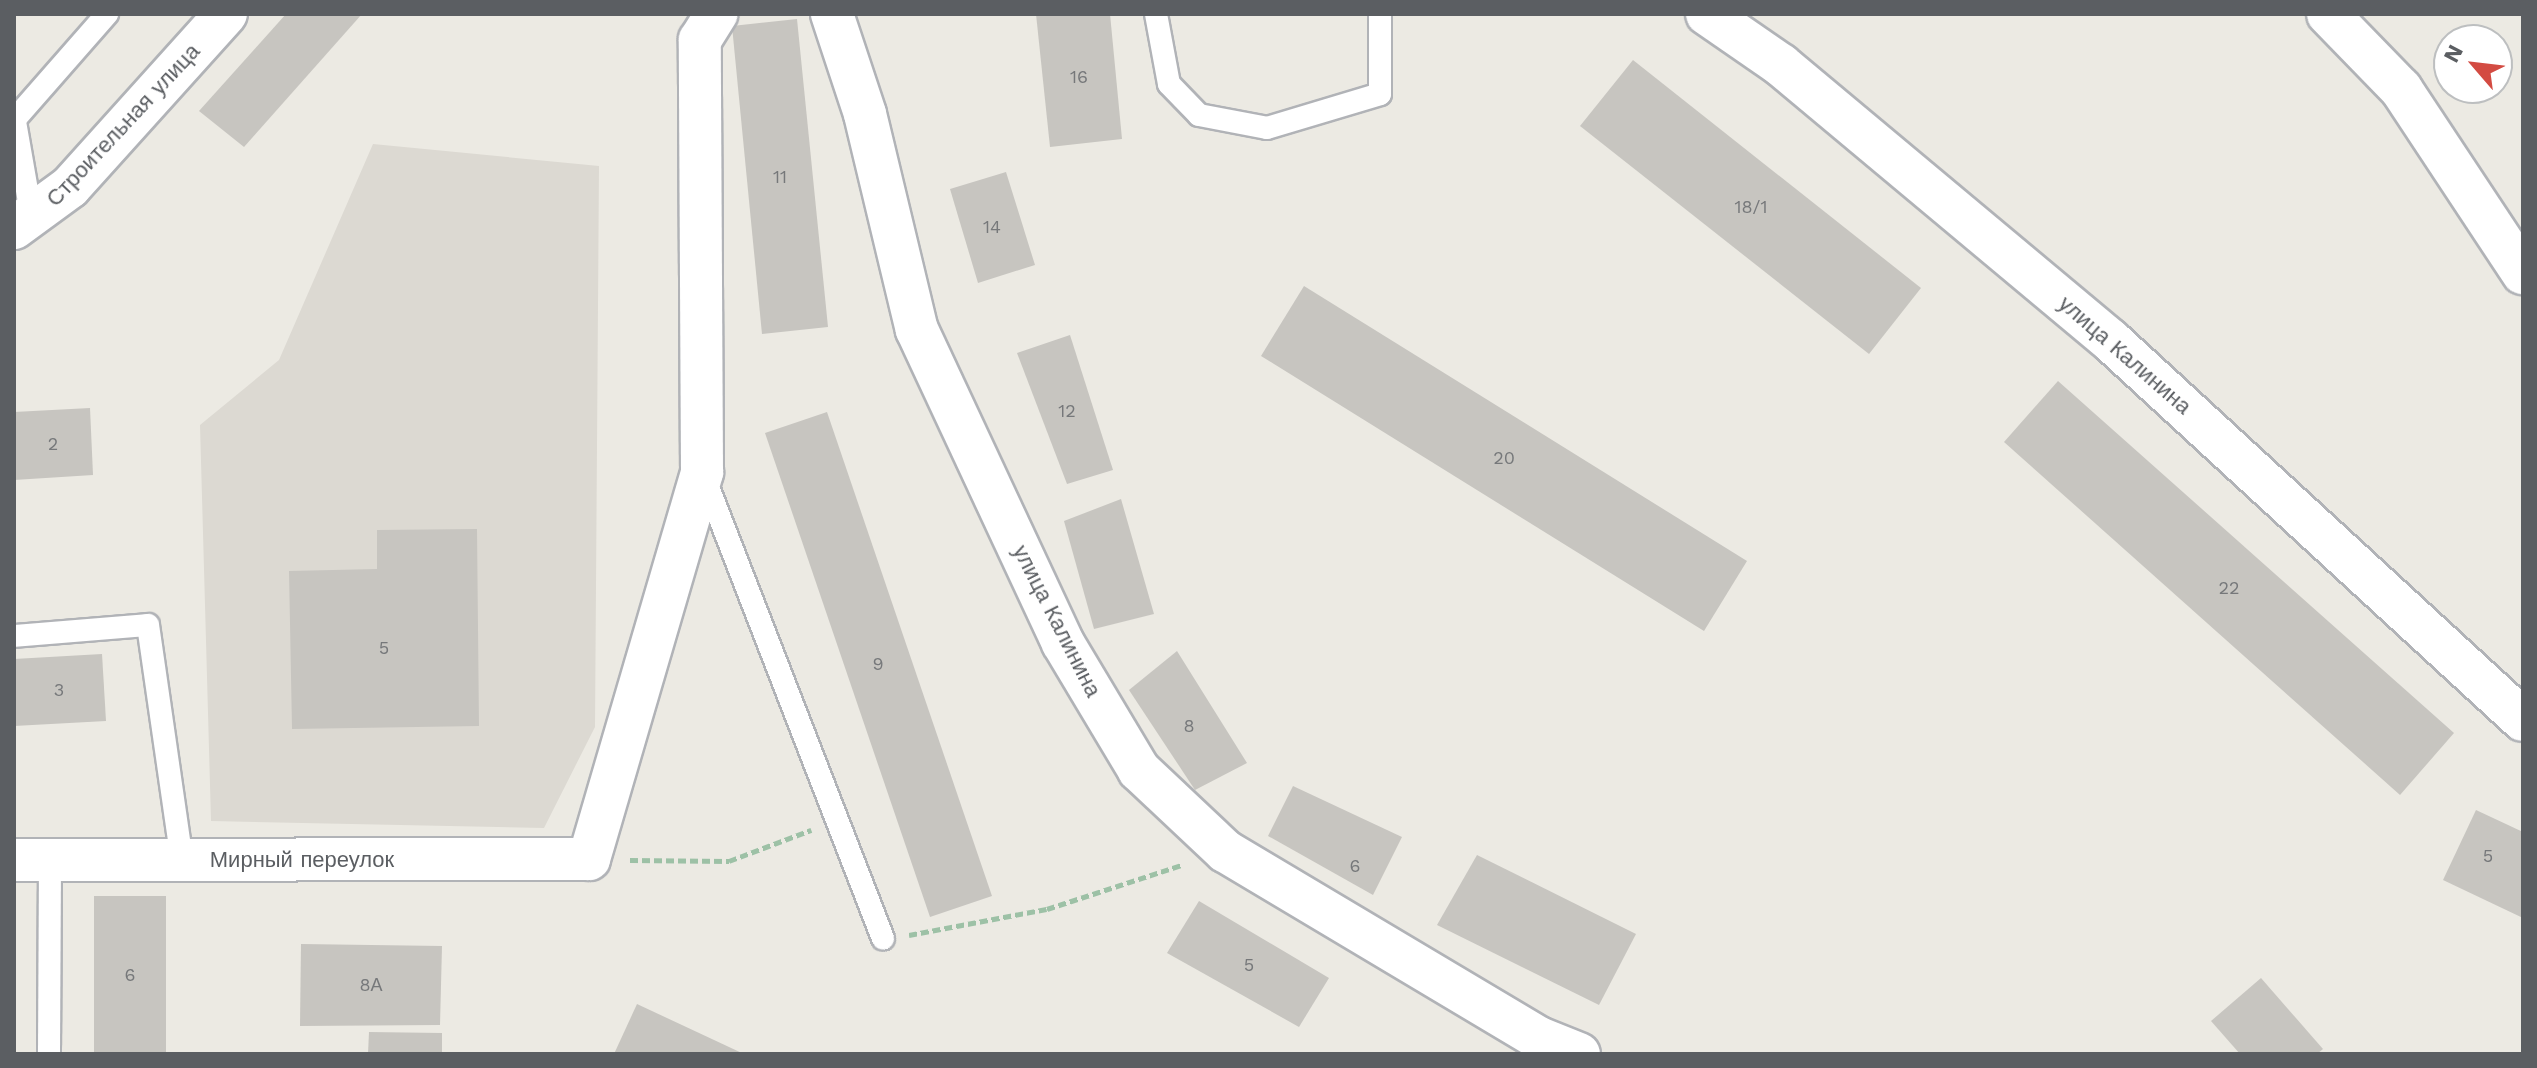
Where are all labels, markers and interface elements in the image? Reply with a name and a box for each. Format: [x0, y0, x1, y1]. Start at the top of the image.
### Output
north arrow [2433, 24, 2513, 104]
street label: Строительная улица [41, 38, 205, 212]
text: N [2438, 40, 2468, 67]
house number: 16 [1070, 66, 1088, 88]
house number: 11 [773, 166, 787, 188]
house number: 18/1 [1735, 196, 1767, 218]
house number: 14 [983, 216, 1001, 238]
street label: улица Калинина [2053, 290, 2197, 420]
house number: 12 [1058, 400, 1076, 422]
house number: 2 [48, 433, 58, 455]
house number: 20 [1493, 447, 1515, 469]
street label: улица Калинина [1007, 541, 1107, 701]
house number: 22 [2219, 577, 2239, 599]
house number: 5 [379, 637, 389, 659]
house number: 9 [872, 653, 884, 675]
house number: 3 [54, 679, 64, 701]
house number: 8 [1183, 715, 1195, 737]
house number: 5 [2483, 845, 2493, 867]
street label: Мирный переулок [210, 847, 394, 873]
house number: 6 [1350, 855, 1360, 877]
house number: 5 [1244, 954, 1254, 976]
house number: 6 [125, 964, 135, 986]
house number: 8А [359, 974, 383, 996]

